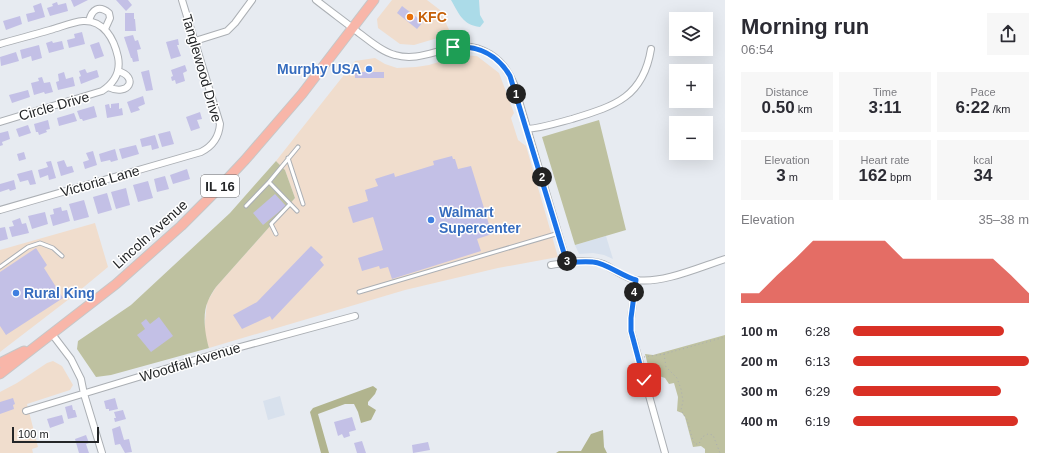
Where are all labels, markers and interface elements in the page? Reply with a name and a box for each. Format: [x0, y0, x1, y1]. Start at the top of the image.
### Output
place label: KFC [418, 9, 447, 25]
street label: Tanglewood Drive [179, 12, 225, 124]
marker: KFC [405, 12, 415, 22]
map controls [669, 12, 713, 160]
button: layers [669, 12, 713, 56]
button: share [987, 13, 1029, 55]
text: Morning run [741, 14, 869, 39]
pin [436, 30, 470, 64]
icon: arrive [442, 36, 464, 58]
text: 06:54 [741, 42, 774, 57]
place label: Murphy USA [277, 61, 361, 77]
marker: Murphy USA [364, 64, 374, 74]
button: + [669, 64, 713, 108]
pin: 1 [506, 84, 526, 104]
text: Distance [766, 86, 808, 98]
text: Time [873, 86, 897, 98]
text: Pace [970, 86, 996, 98]
street label: Circle Drive [17, 88, 91, 124]
text: 1 [513, 88, 519, 100]
text: 0.50 [762, 98, 795, 117]
text: 3:11 [868, 98, 902, 117]
text: 6:22 [956, 98, 990, 117]
text: km [795, 103, 812, 115]
text: /km [990, 103, 1010, 115]
button: − [669, 116, 713, 160]
text: Elevation [764, 154, 810, 166]
text: Heart rate [861, 154, 909, 166]
text: kcal [973, 154, 993, 166]
street label: Victoria Lane [59, 162, 142, 200]
text: 3 [776, 166, 786, 185]
text: 162 [859, 166, 887, 185]
text: 34 [974, 166, 992, 185]
pin: 2 [532, 167, 552, 187]
text: 2 [539, 171, 545, 183]
text: m [786, 171, 798, 183]
text: bpm [887, 171, 911, 183]
road number: IL 16 [201, 175, 239, 197]
street label: Lincoln Avenue [109, 196, 191, 272]
place label: Walmart Supercenter [439, 204, 521, 236]
text: Elevation [741, 212, 794, 227]
text: 35–38 m [978, 212, 1029, 227]
marker: Walmart Supercenter [426, 215, 436, 225]
pin: 3 [557, 251, 577, 271]
text: 3 [564, 255, 570, 267]
pin: 4 [624, 282, 644, 302]
place label: Rural King [24, 285, 95, 301]
text: 4 [631, 286, 637, 298]
marker: Rural King [11, 288, 21, 298]
text: 100 m [741, 324, 778, 339]
text: 6:28 [805, 324, 830, 339]
street label: Woodfall Avenue [138, 339, 243, 385]
text: 200 m [741, 354, 778, 369]
text: 6:13 [805, 354, 830, 369]
pin [627, 363, 661, 397]
icon: check [633, 369, 655, 391]
text: 300 m [741, 384, 778, 399]
text: 6:29 [805, 384, 830, 399]
text: 400 m [741, 414, 778, 429]
text: 6:19 [805, 414, 830, 429]
scale bar [12, 425, 99, 444]
text: 100 m [18, 428, 49, 440]

